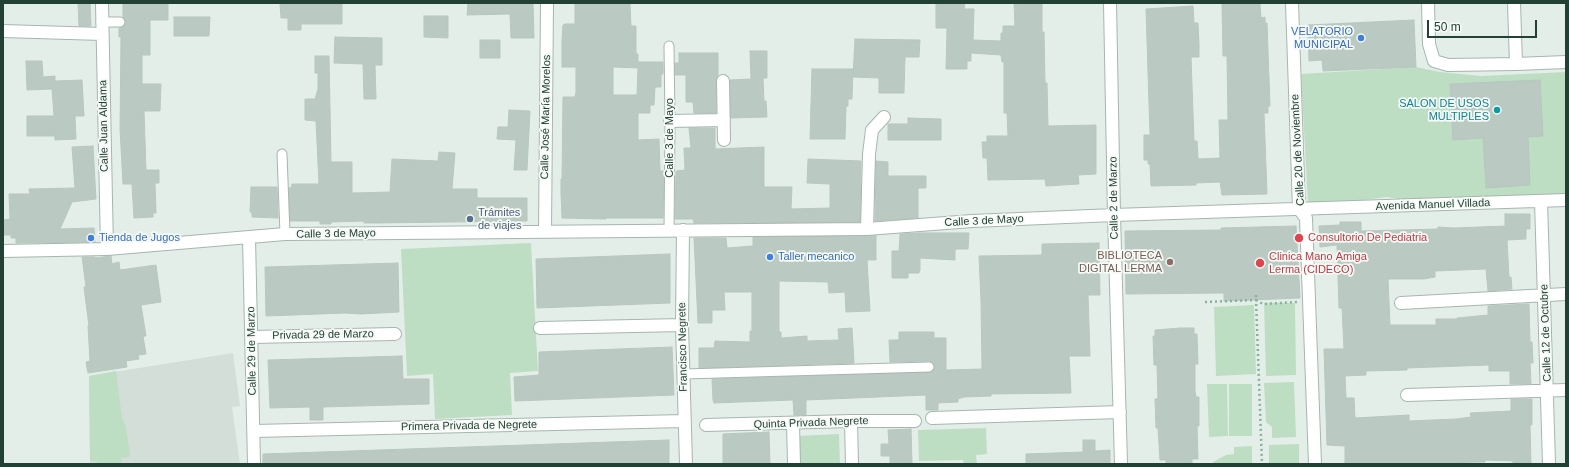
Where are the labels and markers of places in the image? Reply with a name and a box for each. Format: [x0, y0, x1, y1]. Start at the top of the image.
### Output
place label: VELATORIO MUNICIPAL [1291, 25, 1353, 51]
marker: VELATORIO MUNICIPAL [1356, 33, 1366, 43]
place label: SALON DE USOS MULTIPLES [1399, 97, 1489, 123]
marker: SALON DE USOS MULTIPLES [1492, 105, 1502, 115]
place label: Trámites de viajes [478, 206, 521, 232]
marker: Trámites de viajes [465, 214, 475, 224]
place label: Tienda de Jugos [99, 231, 180, 245]
place label: Consultorio De Pediatria [1308, 231, 1427, 245]
marker: Consultorio De Pediatria [1293, 232, 1305, 244]
marker: Tienda de Jugos [86, 233, 96, 243]
place label: BIBLIOTECA DIGITAL LERMA [1079, 249, 1162, 275]
place label: Taller mecanico [778, 250, 854, 264]
place label: Clinica Mano Amiga Lerma (CIDECO) [1269, 250, 1367, 276]
marker: Taller mecanico [765, 252, 775, 262]
marker: BIBLIOTECA DIGITAL LERMA [1165, 257, 1175, 267]
marker: Clinica Mano Amiga Lerma (CIDECO) [1254, 257, 1266, 269]

